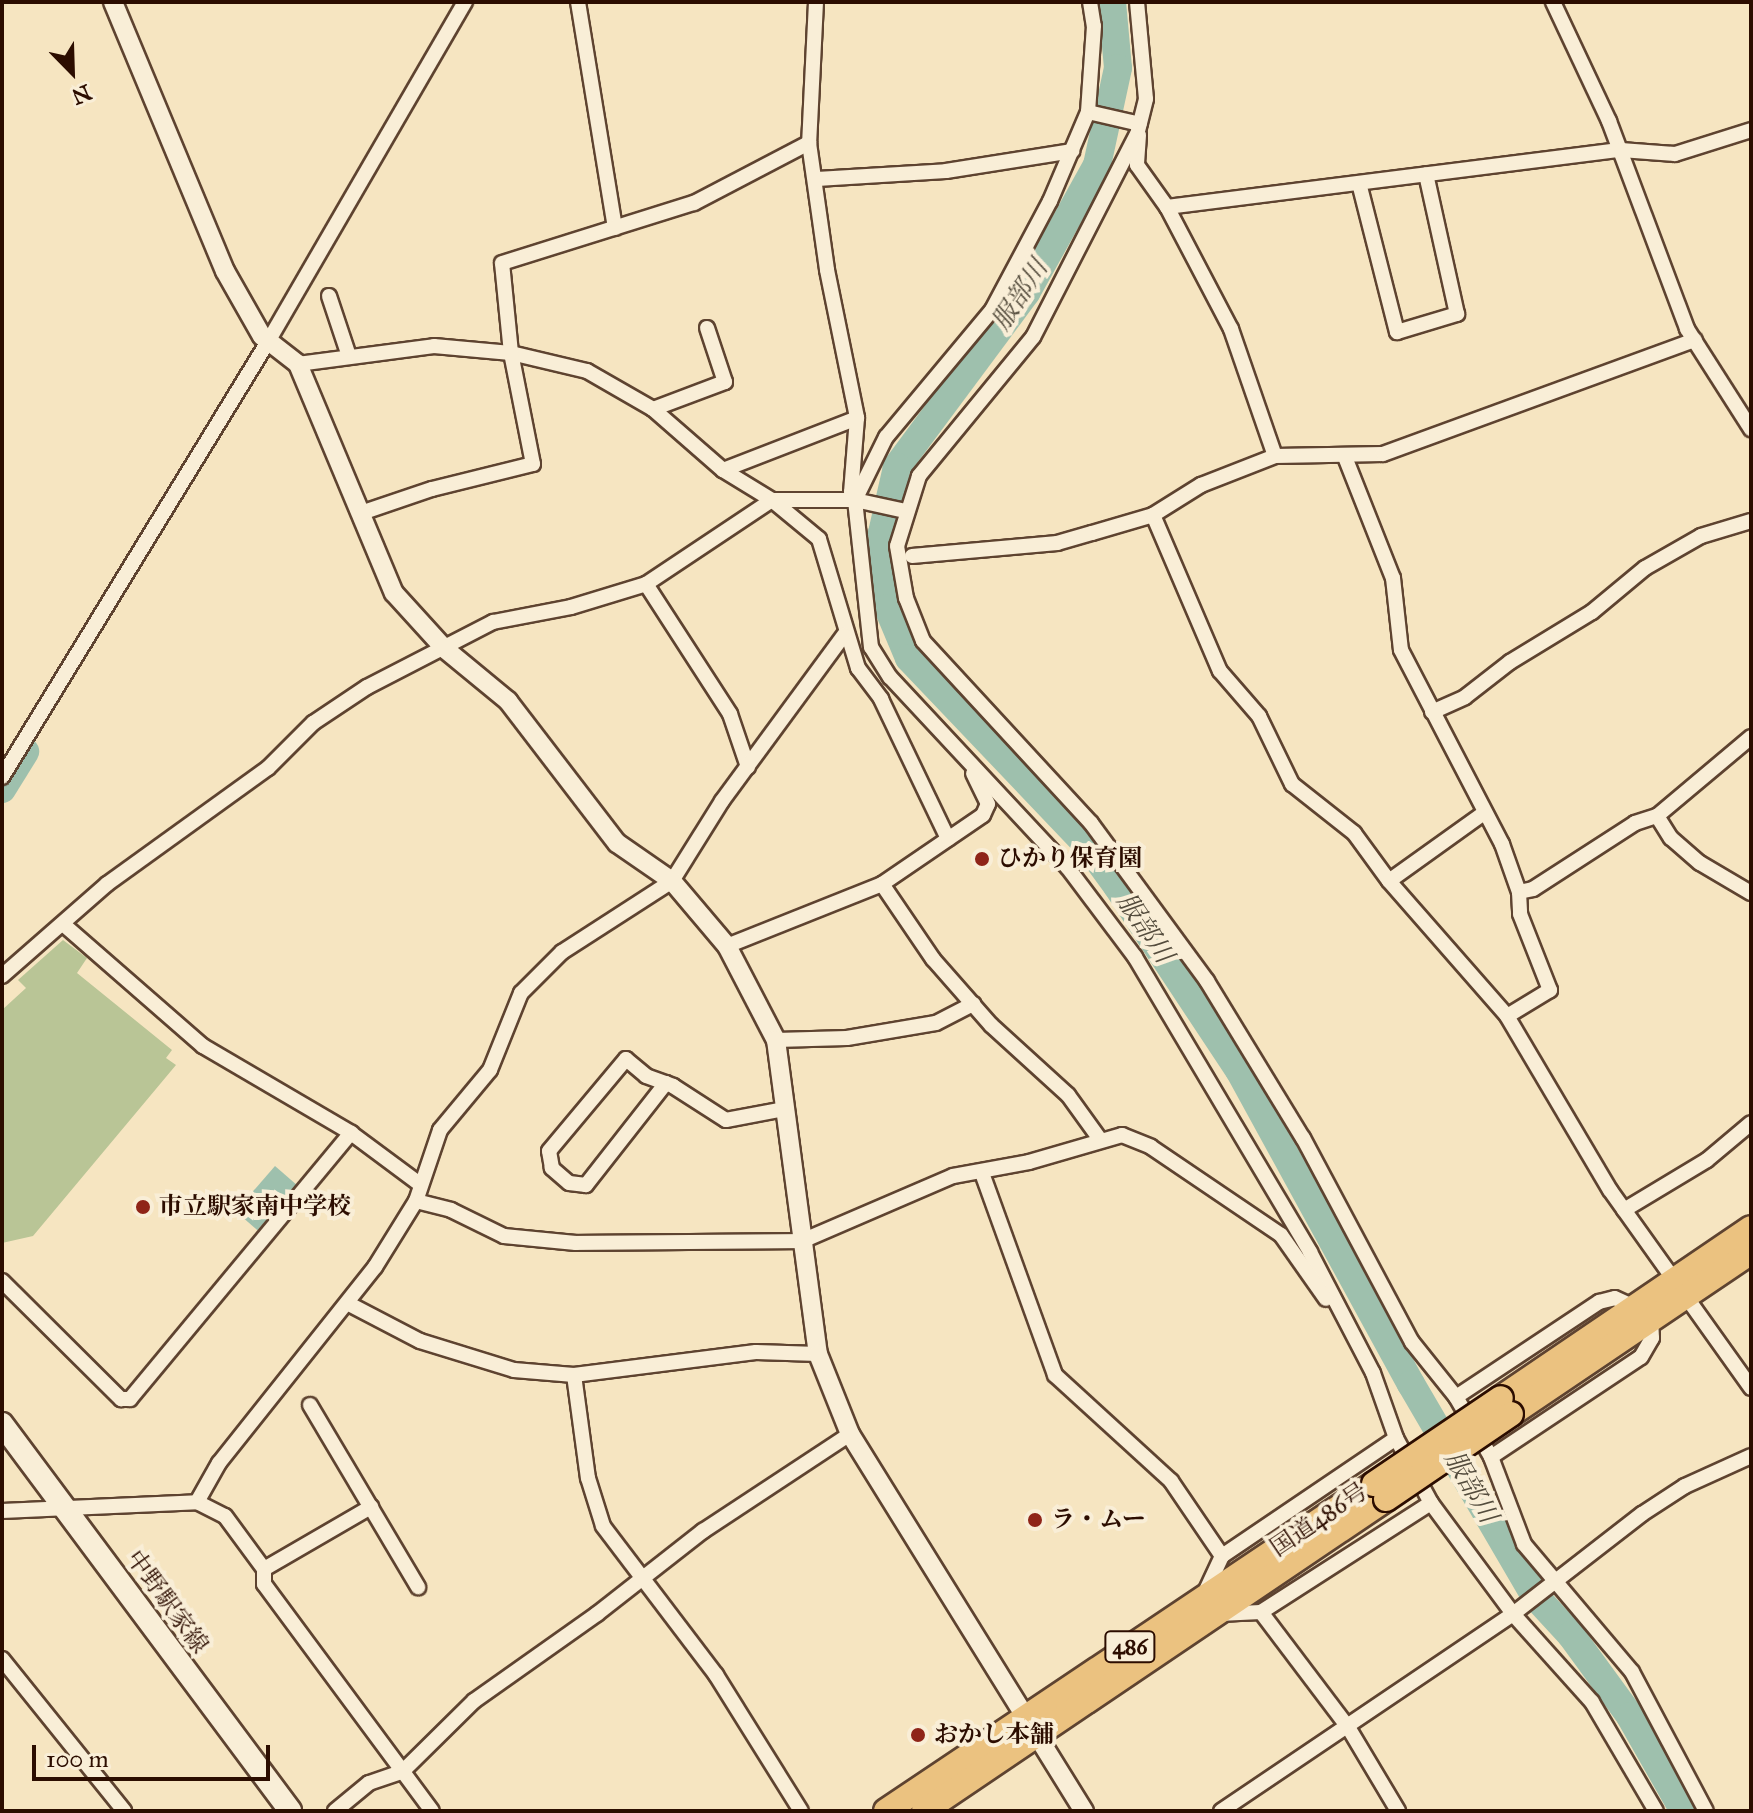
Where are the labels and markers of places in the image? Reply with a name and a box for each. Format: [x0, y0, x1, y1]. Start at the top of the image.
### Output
place label: ひかり保育園 [998, 845, 1142, 873]
marker: ひかり保育園 [973, 850, 991, 868]
place label: 市立駅家南中学校 [159, 1193, 351, 1221]
marker: 市立駅家南中学校 [134, 1198, 152, 1216]
place label: ラ・ムー [1051, 1506, 1146, 1534]
marker: ラ・ムー [1026, 1511, 1044, 1529]
place label: おかし本舗 [934, 1721, 1054, 1749]
marker: おかし本舗 [909, 1726, 927, 1744]

